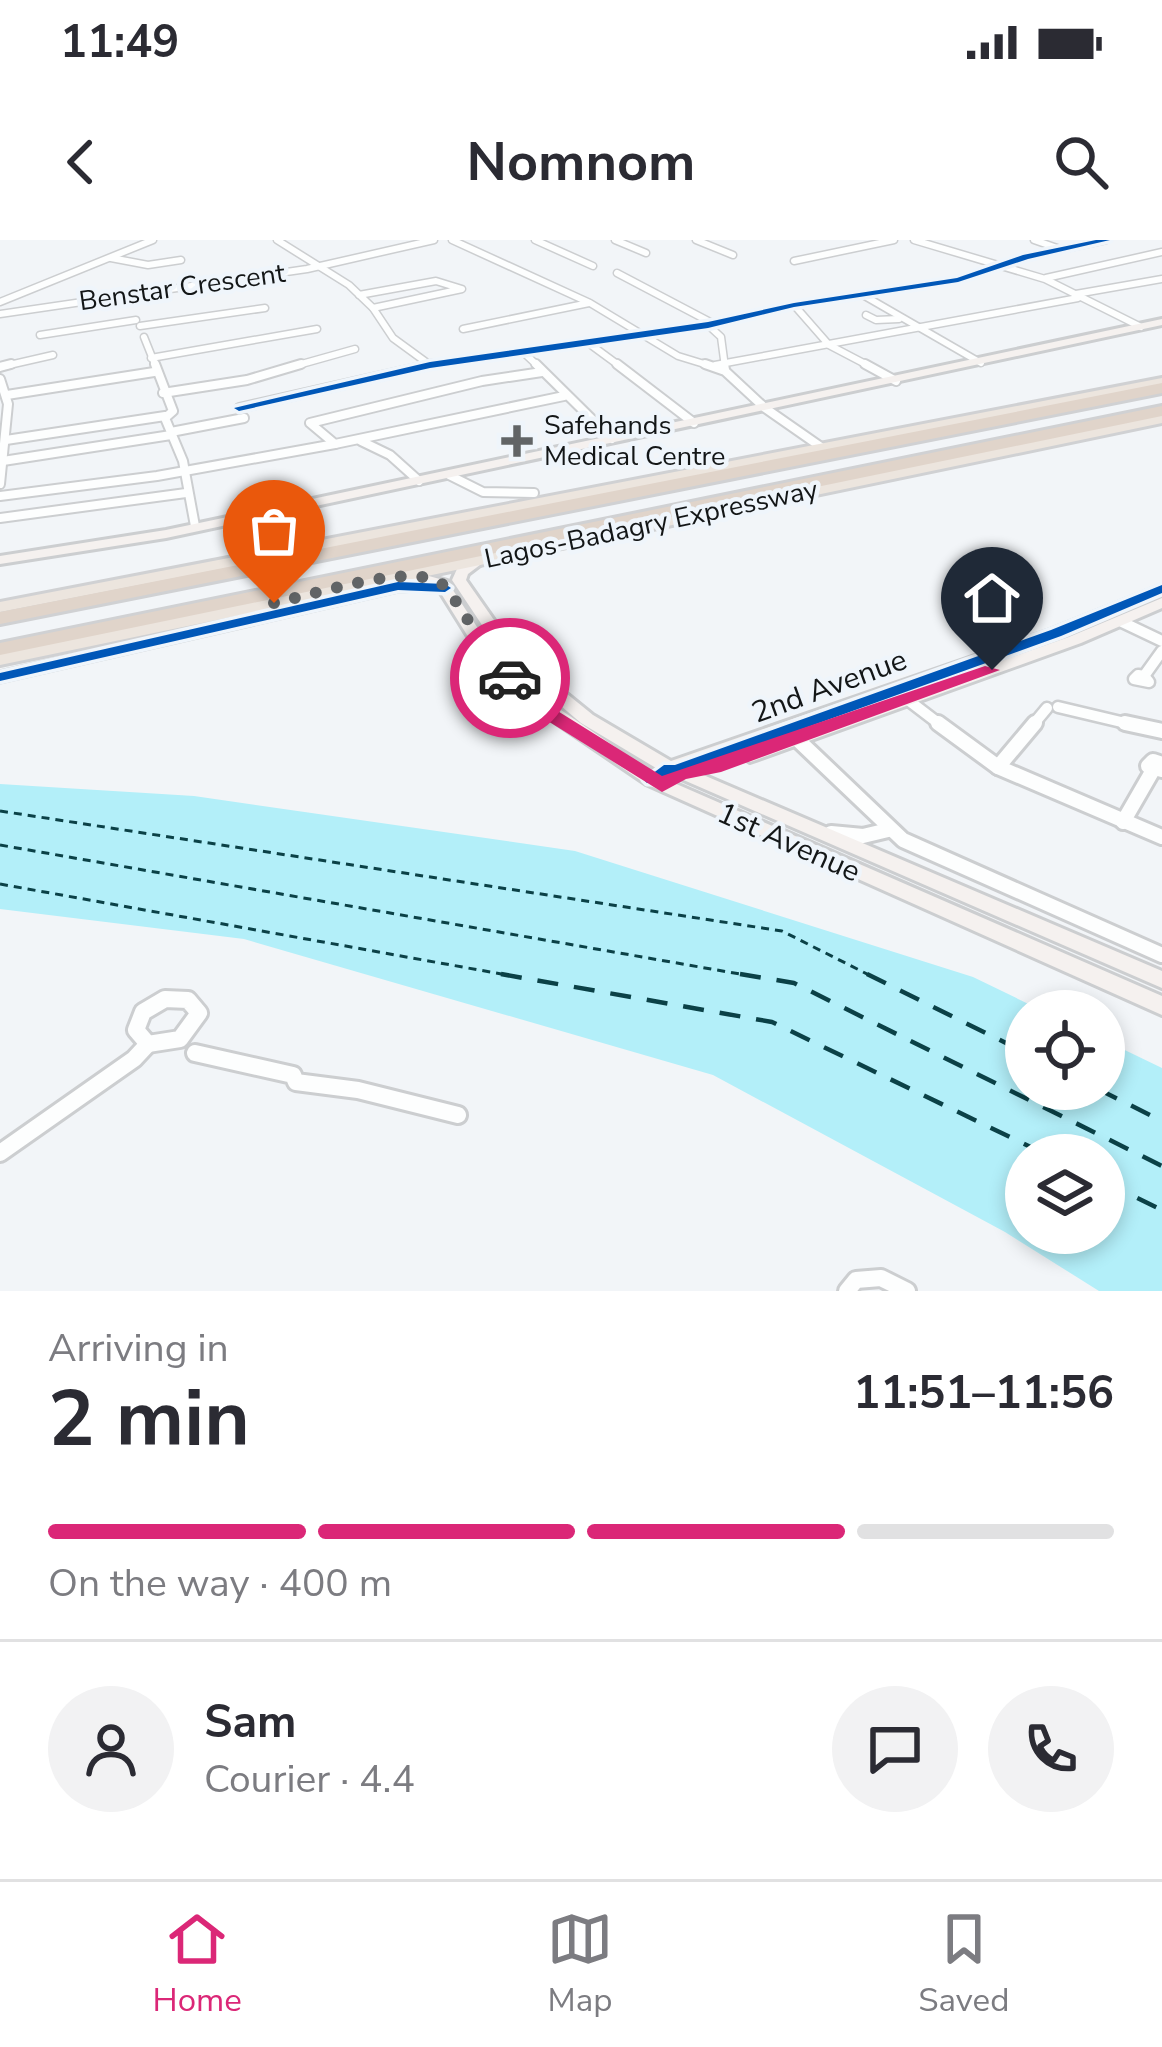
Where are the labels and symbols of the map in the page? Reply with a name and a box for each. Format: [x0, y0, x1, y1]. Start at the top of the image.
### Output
street label: Benstar Crescent [77, 255, 288, 320]
place label: Safehands Medical Centre [544, 407, 725, 475]
marker: Safehands Medical Centre [501, 425, 533, 457]
street label: Lagos-Badagry Expressway [481, 471, 821, 578]
pin [223, 480, 325, 603]
pin [941, 547, 1043, 670]
courier [450, 618, 570, 738]
street label: 2nd Avenue [746, 639, 912, 733]
street label: 1st Avenue [711, 793, 867, 892]

